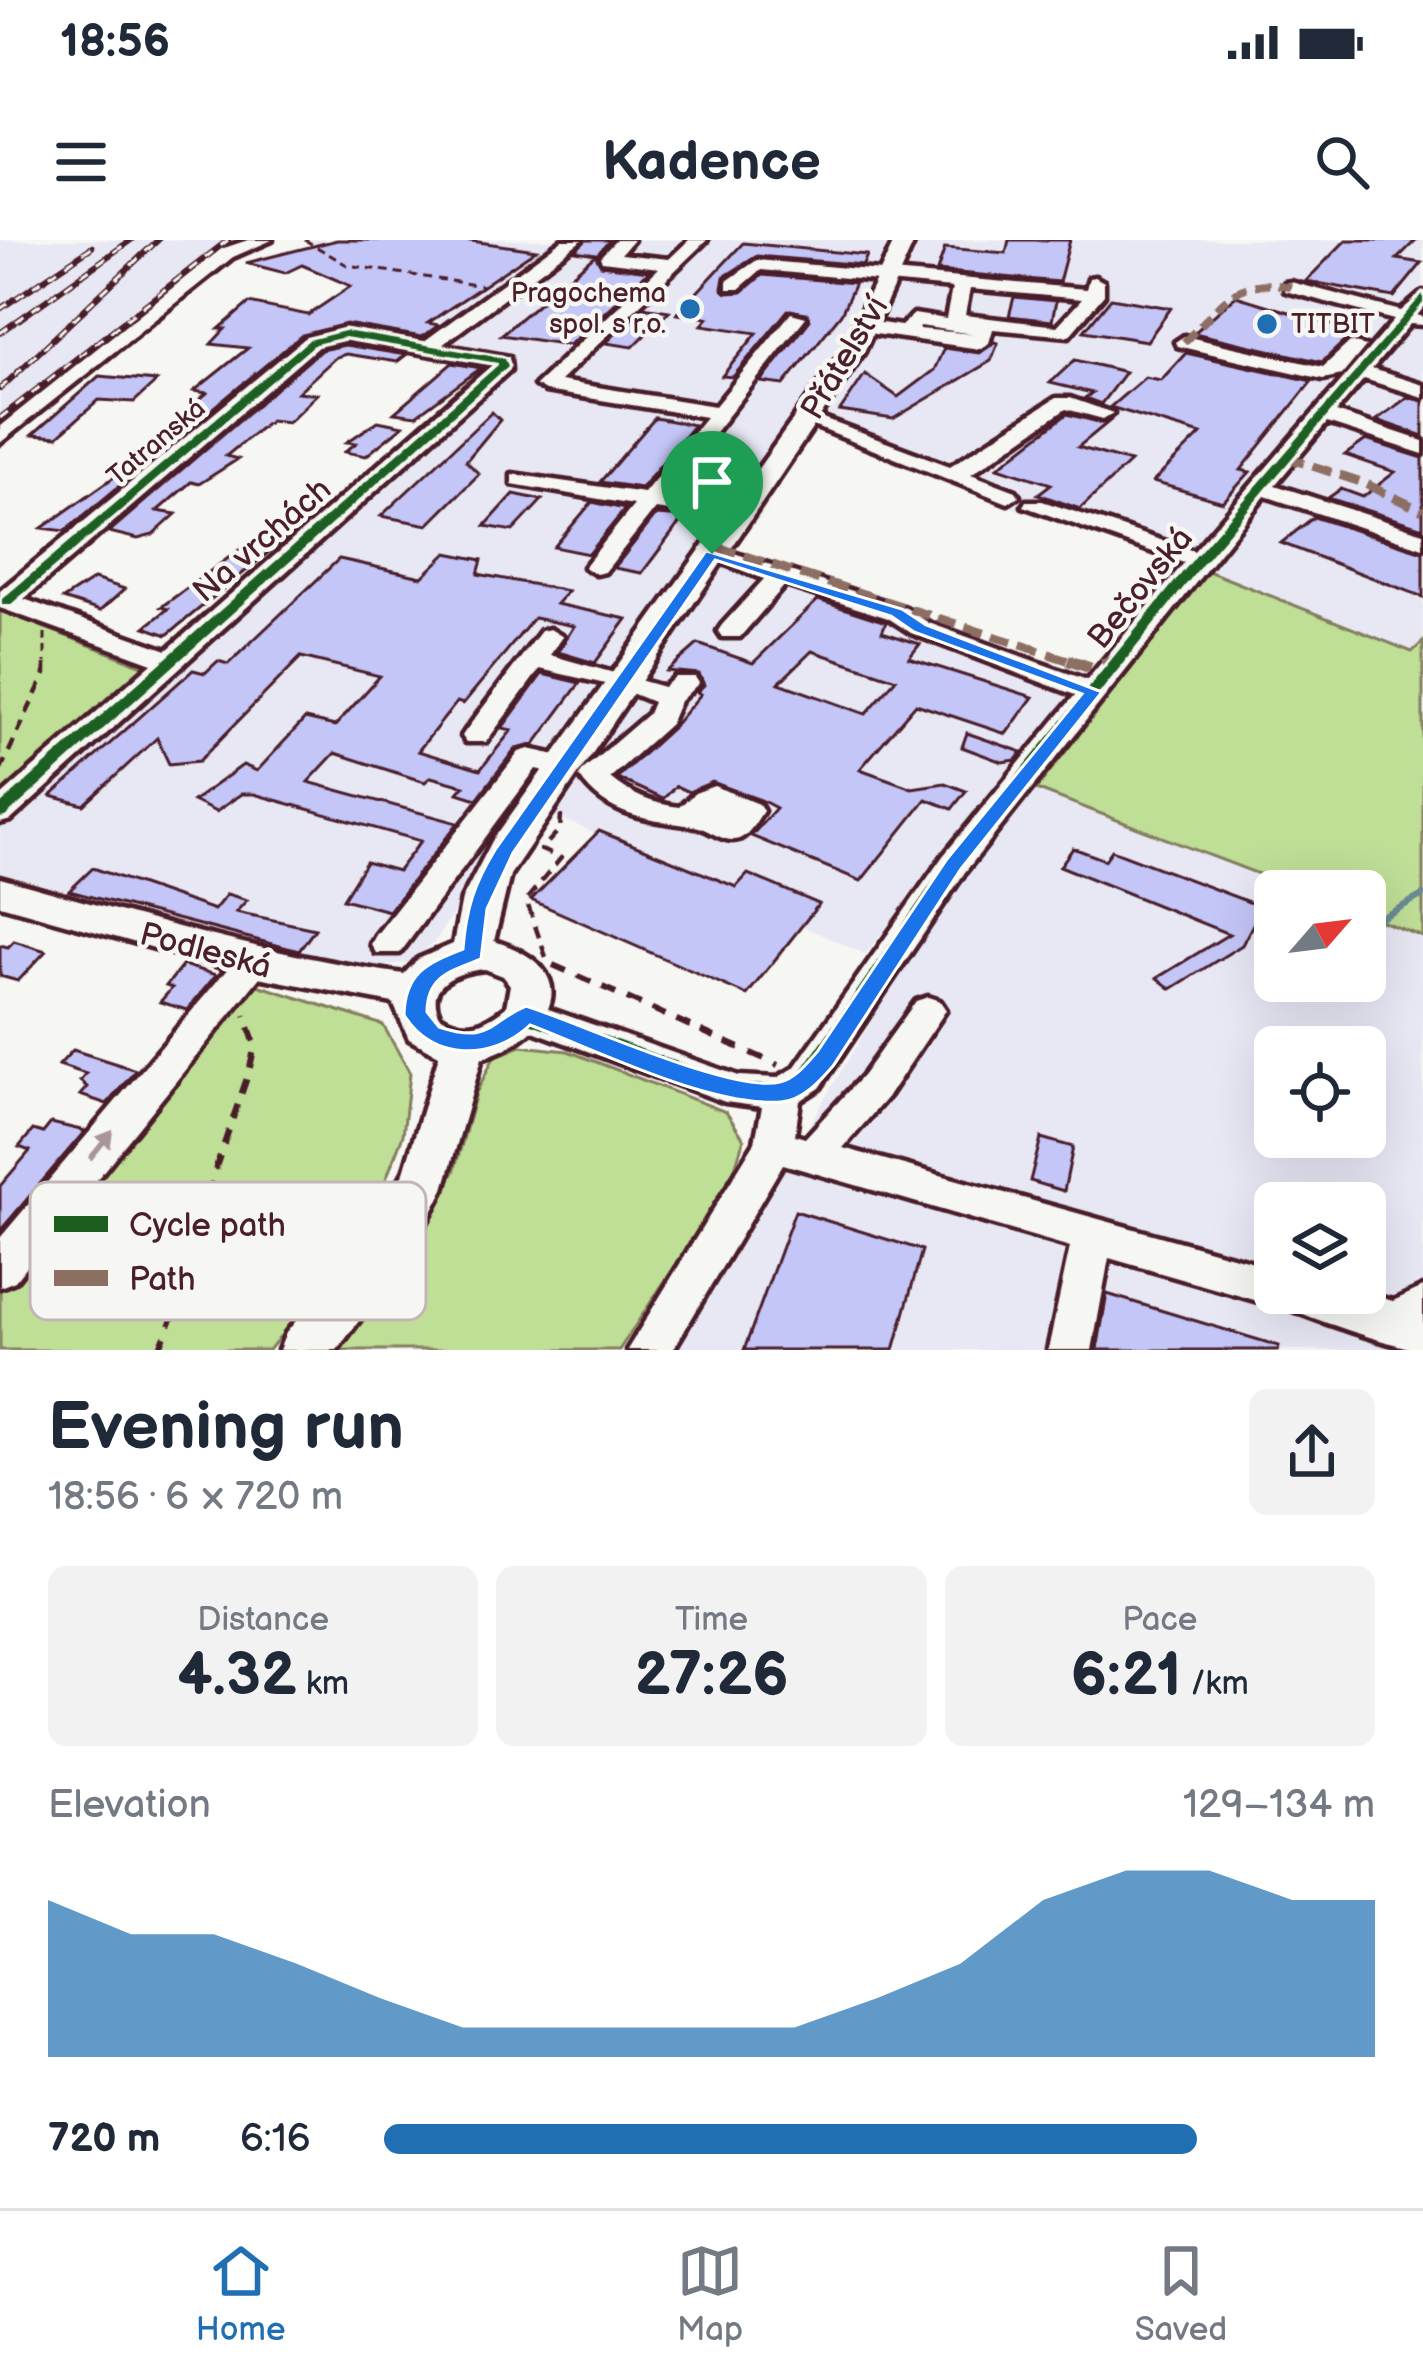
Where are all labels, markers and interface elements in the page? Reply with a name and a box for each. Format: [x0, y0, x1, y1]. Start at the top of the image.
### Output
text: 18:56 [60, 15, 170, 70]
icon: menu [48, 129, 114, 195]
icon: search [1309, 129, 1375, 195]
text: Kadence [602, 130, 821, 195]
place label: Pragochema spol. s r.o. [511, 278, 666, 341]
street label: Přátelství [792, 289, 897, 427]
marker: Pragochema spol. s r.o. [677, 296, 703, 322]
place label: TITBIT [1291, 309, 1375, 341]
marker: TITBIT [1254, 311, 1280, 337]
street label: Tatranská [101, 393, 212, 493]
pin [661, 431, 763, 554]
icon: arrive [679, 449, 745, 515]
street label: Na vrchách [185, 470, 340, 611]
street label: Bečovská [1079, 519, 1202, 657]
north arrow [1254, 870, 1386, 1002]
map controls [1254, 870, 1386, 1314]
street label: Podleská [135, 914, 276, 988]
button: locate [1254, 1026, 1386, 1158]
one-way arrow [88, 1130, 113, 1161]
legend [30, 1182, 426, 1320]
button: layers [1254, 1182, 1386, 1314]
text: Cycle path [129, 1206, 286, 1246]
text: Path [129, 1260, 196, 1300]
text: Evening run [48, 1389, 404, 1468]
button: share [1249, 1389, 1375, 1515]
text: 18:56 · 6 × 720 m [48, 1474, 343, 1521]
text: Distance [197, 1600, 329, 1640]
text: Time [675, 1600, 748, 1640]
text: Pace [1122, 1600, 1197, 1640]
text: 4.32 [177, 1640, 297, 1712]
text: 27:26 [634, 1640, 789, 1712]
text: 6:21 [1071, 1640, 1182, 1712]
text: km [297, 1664, 349, 1704]
text: /km [1182, 1664, 1249, 1704]
text: Elevation [48, 1782, 211, 1829]
text: 129–134 m [1183, 1782, 1375, 1829]
text: 720 m [48, 2116, 160, 2163]
text: 6:16 [240, 2116, 311, 2163]
tab: Home [196, 2238, 285, 2350]
tab: Map [677, 2238, 743, 2350]
tab: Saved [1135, 2238, 1227, 2350]

